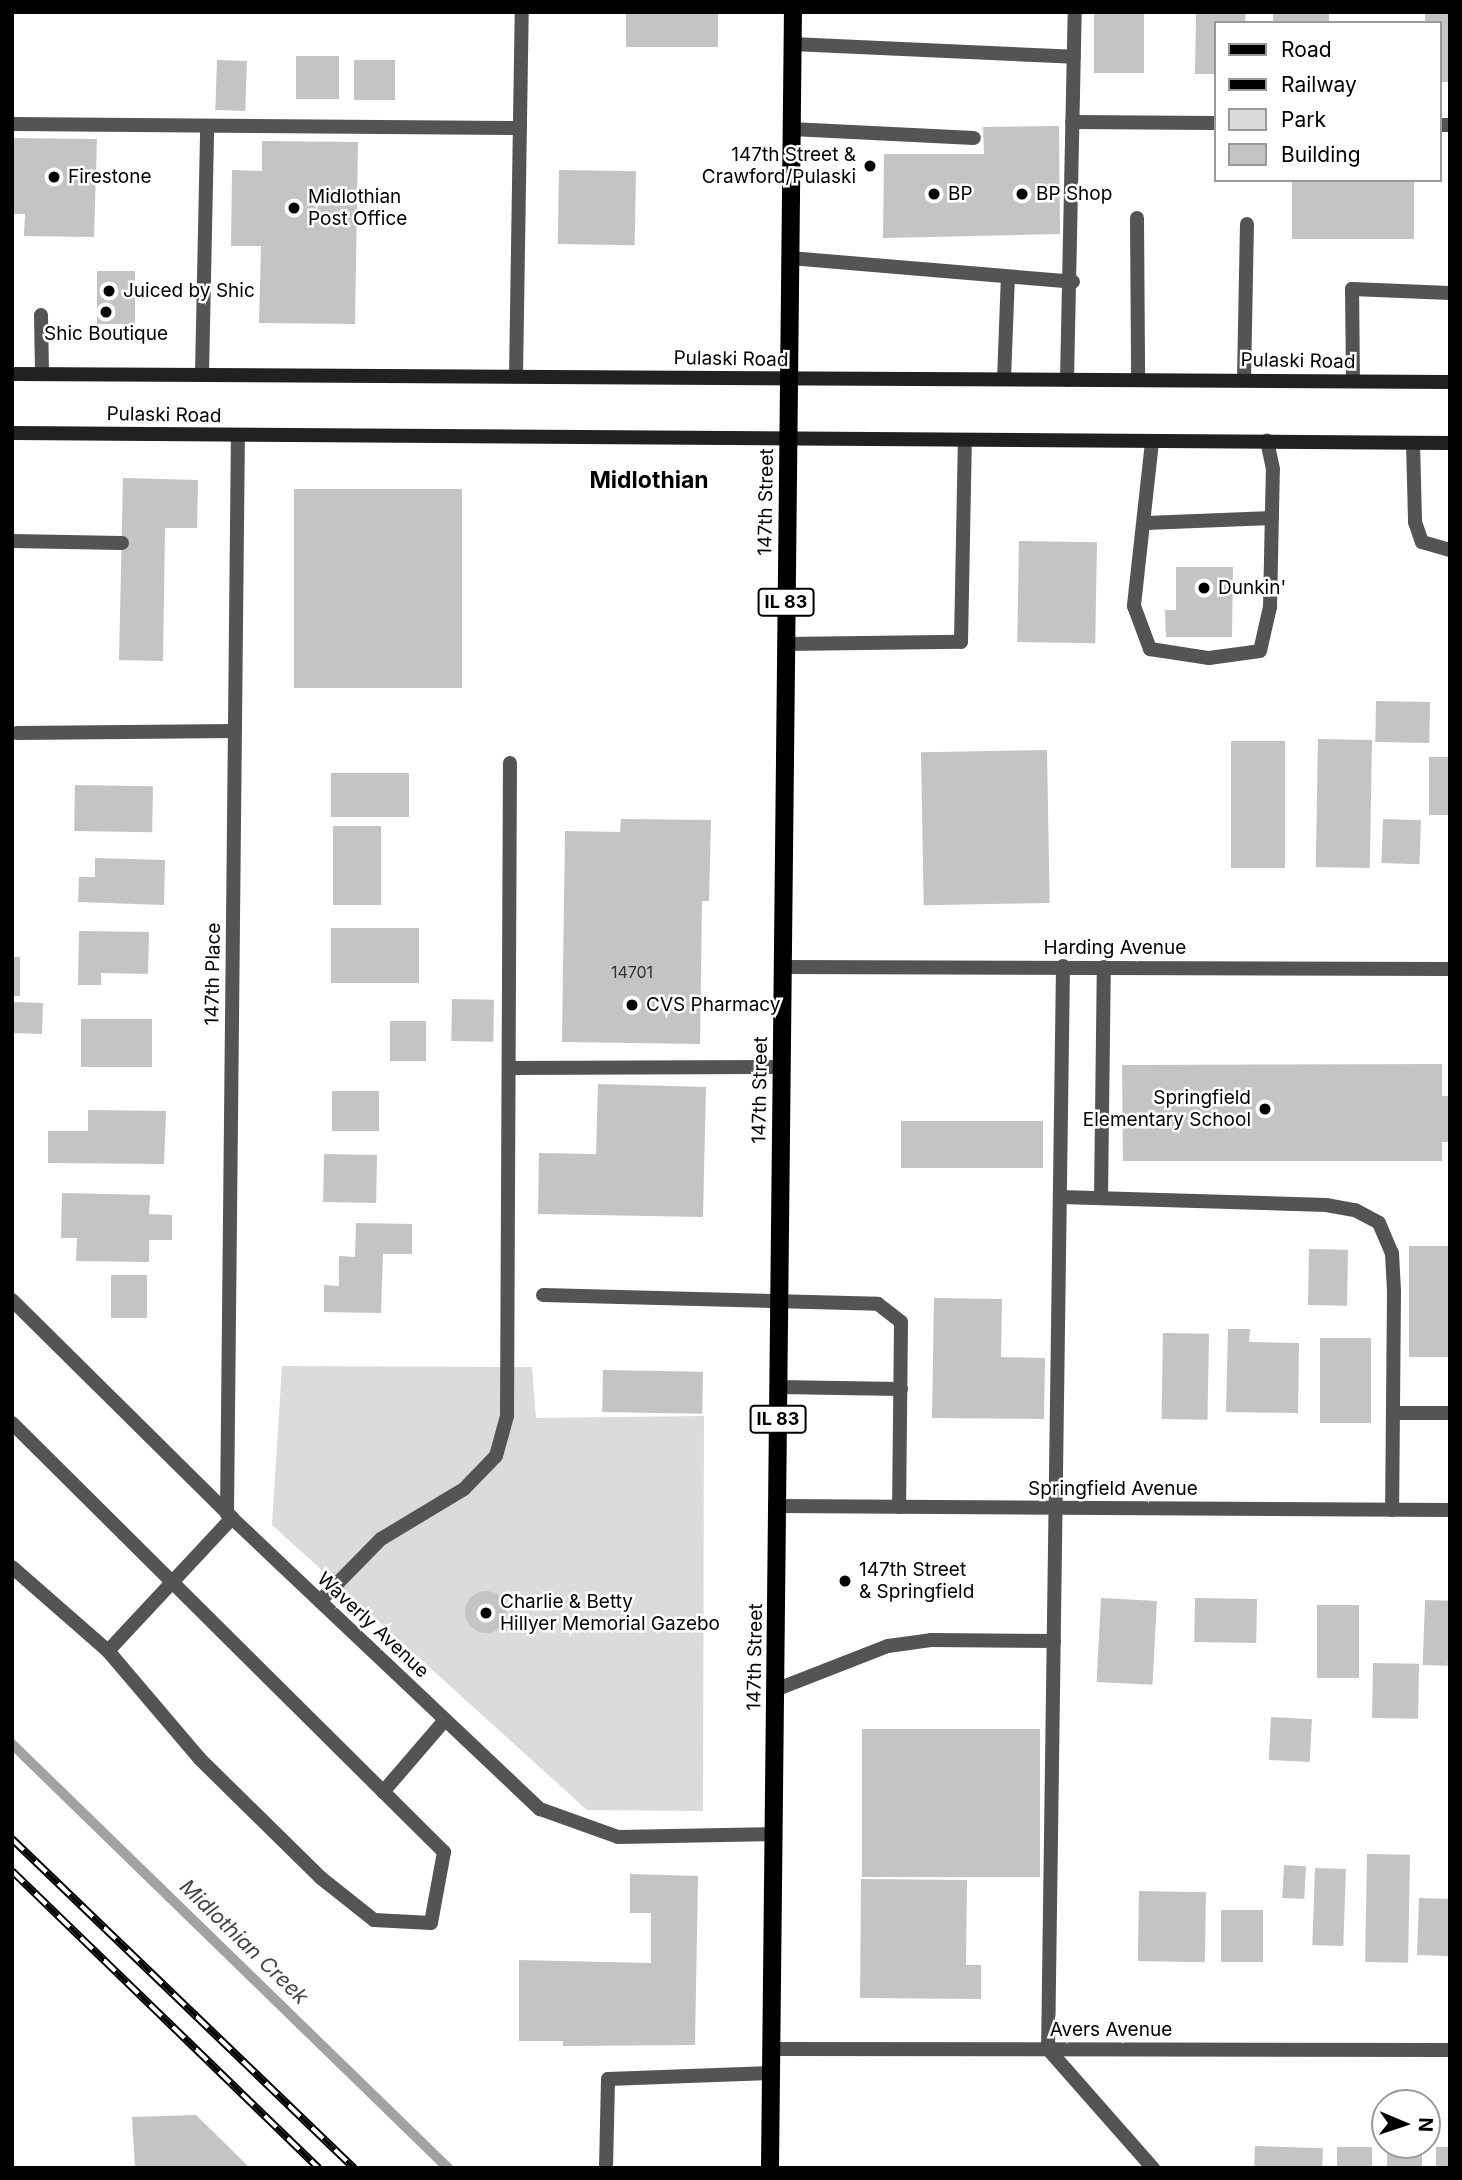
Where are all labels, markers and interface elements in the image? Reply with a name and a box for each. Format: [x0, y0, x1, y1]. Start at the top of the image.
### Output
legend [1214, 21, 1441, 182]
text: Road [1281, 37, 1332, 62]
text: Railway [1281, 72, 1357, 97]
text: Park [1281, 107, 1326, 132]
text: Building [1281, 142, 1361, 167]
place label: 147th Street & Crawford/Pulaski [702, 144, 856, 188]
marker: 147th Street & Crawford/Pulaski [862, 158, 878, 174]
place label: Firestone [68, 166, 151, 188]
marker: Firestone [46, 169, 62, 185]
place label: BP [948, 183, 973, 205]
place label: BP Shop [1036, 183, 1112, 205]
place label: Midlothian Post Office [308, 186, 407, 230]
marker: BP [926, 186, 942, 202]
marker: BP Shop [1014, 186, 1030, 202]
marker: Midlothian Post Office [286, 200, 302, 216]
place label: Juiced by Shic [123, 280, 255, 302]
marker: Juiced by Shic [101, 283, 117, 299]
marker: Shic Boutique [98, 304, 114, 320]
place label: Shic Boutique [44, 323, 168, 345]
street label: Pulaski Road [673, 347, 789, 371]
street label: Pulaski Road [1240, 349, 1356, 373]
street label: Pulaski Road [106, 403, 222, 427]
street label: 147th Street [754, 448, 778, 556]
district label: Midlothian [589, 466, 709, 494]
place label: Dunkin' [1218, 577, 1286, 599]
marker: Dunkin' [1196, 580, 1212, 596]
road number: IL 83 [756, 588, 816, 616]
street label: 147th Place [201, 922, 225, 1026]
street label: Harding Avenue [1044, 937, 1186, 959]
house number: 14701 [611, 962, 653, 982]
place label: CVS Pharmacy [646, 994, 780, 1016]
marker: CVS Pharmacy [624, 997, 640, 1013]
street label: 147th Street [748, 1036, 772, 1144]
place label: Springfield Elementary School [1083, 1087, 1251, 1131]
marker: Springfield Elementary School [1257, 1101, 1273, 1117]
road number: IL 83 [748, 1404, 808, 1434]
street label: Springfield Avenue [1028, 1478, 1198, 1500]
place label: 147th Street & Springfield [859, 1559, 974, 1603]
street label: Waverly Avenue [312, 1567, 434, 1683]
marker: 147th Street & Springfield [837, 1573, 853, 1589]
place label: Charlie & Betty Hillyer Memorial Gazebo [500, 1591, 720, 1635]
street label: 147th Street [743, 1603, 767, 1711]
marker: Charlie & Betty Hillyer Memorial Gazebo [478, 1605, 494, 1621]
water label: Midlothian Creek [175, 1874, 313, 2010]
street label: Avers Avenue [1050, 2019, 1172, 2041]
north arrow [1371, 2089, 1441, 2159]
text: N [1414, 2117, 1437, 2132]

